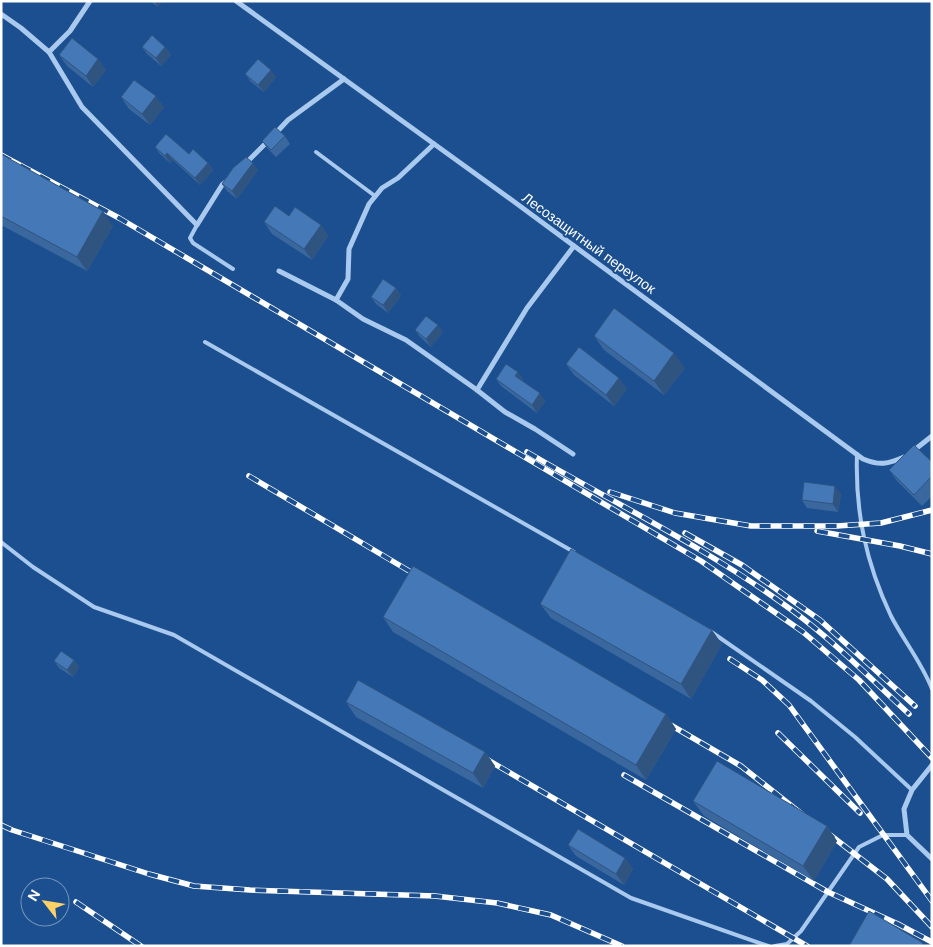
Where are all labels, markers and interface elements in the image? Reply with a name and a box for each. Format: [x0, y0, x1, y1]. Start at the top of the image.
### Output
street label: Лесозащитный переулок [519, 188, 660, 298]
north arrow [20, 877, 70, 927]
text: N [24, 886, 44, 904]

